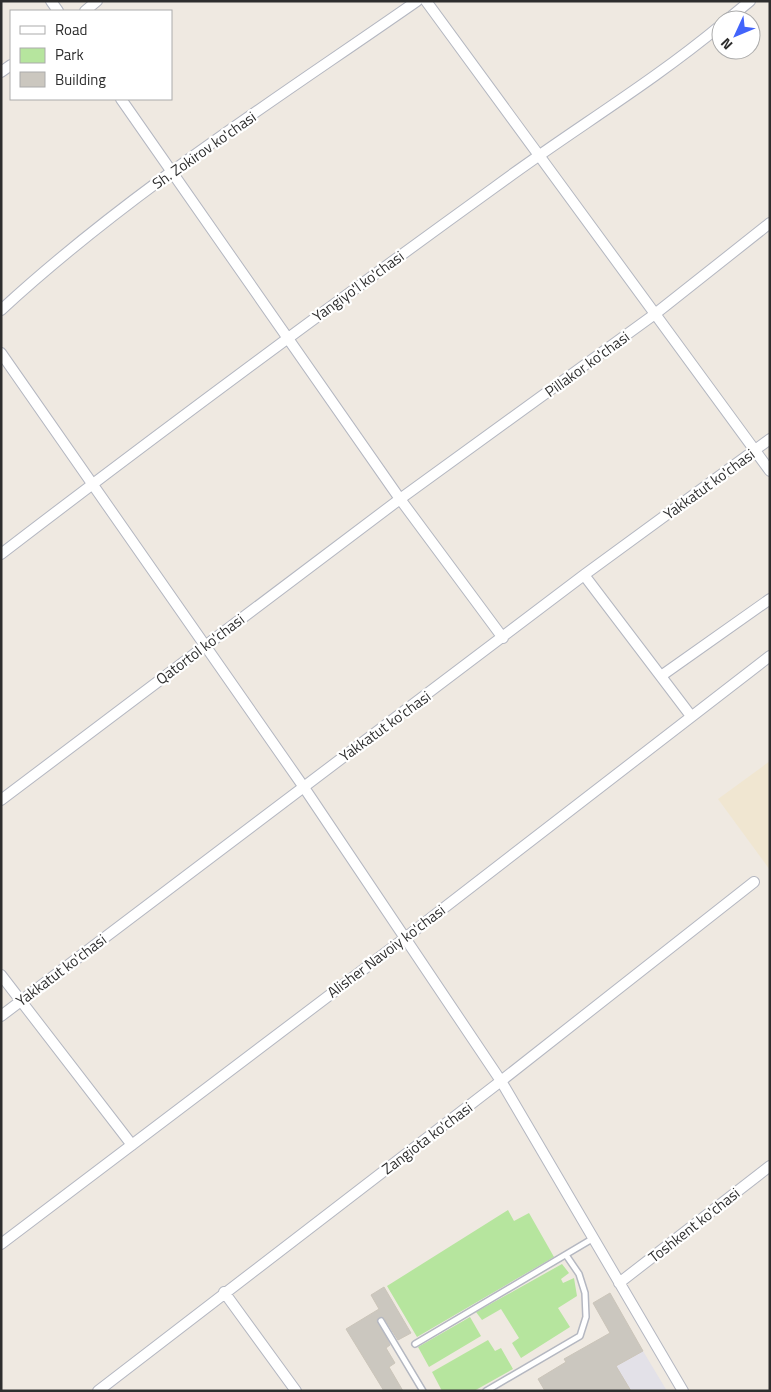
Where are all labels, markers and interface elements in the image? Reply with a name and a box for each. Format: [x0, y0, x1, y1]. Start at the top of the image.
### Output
legend [10, 10, 172, 100]
north arrow [711, 10, 761, 60]
text: Road [55, 18, 87, 41]
text: N [715, 34, 737, 55]
text: Park [55, 43, 84, 66]
text: Building [55, 68, 106, 91]
street label: Sh. Zokirov ko'chasi [147, 106, 261, 194]
street label: Yangiyo'l ko'chasi [307, 245, 409, 327]
street label: Pillakor ko'chasi [540, 325, 634, 403]
street label: Yakkatut ko'chasi [658, 443, 760, 525]
street label: Qatortol ko'chasi [151, 608, 249, 690]
street label: Yakkatut ko'chasi [334, 685, 436, 767]
street label: Alisher Navoiy ko'chasi [322, 899, 450, 1003]
street label: Yakkatut ko'chasi [11, 928, 111, 1012]
street label: Zangiota ko'chasi [377, 1096, 477, 1180]
street label: Toshkent ko'chasi [643, 1182, 745, 1268]

